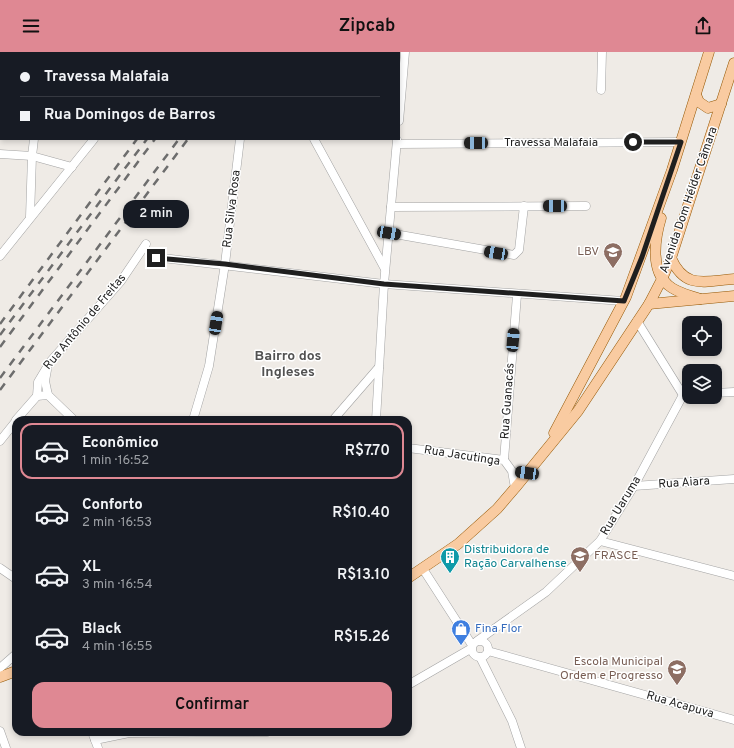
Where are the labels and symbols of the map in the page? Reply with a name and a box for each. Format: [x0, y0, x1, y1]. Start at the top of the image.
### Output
street label: Avenida Dom Hélder Câmara [656, 125, 722, 275]
route start [624, 133, 642, 151]
street label: Travessa Malafaia [504, 135, 598, 151]
car [464, 137, 488, 149]
street label: Rua Silva Rosa [219, 169, 245, 249]
callout: 2 min [123, 200, 189, 228]
car [543, 200, 567, 212]
car [376, 225, 402, 241]
school or university icon: LBV [602, 241, 624, 269]
place label: LBV [577, 244, 599, 260]
car [483, 245, 509, 261]
route end [147, 249, 165, 267]
street label: Rua Antônio de Freitas [40, 271, 130, 373]
car [208, 310, 224, 336]
car [506, 328, 520, 352]
district label: Bairro dos Ingleses [255, 348, 322, 381]
street label: Rua Guanacás [497, 362, 519, 440]
street label: Rua Jacutinga [423, 442, 501, 470]
car [514, 465, 540, 481]
street label: Rua Uaruma [597, 473, 645, 539]
street label: Rua Aiara [658, 473, 710, 493]
place label: Distribuidora de Ração Carvalhense [464, 542, 567, 572]
school or university icon: FRASCE [569, 545, 591, 573]
building icon: Distribuidora de Ração Carvalhense [439, 546, 461, 574]
place label: FRASCE [594, 548, 638, 564]
shop icon: Fina Flor [450, 618, 472, 646]
place label: Fina Flor [475, 621, 522, 637]
place label: Escola Municipal Ordem e Progresso [560, 654, 663, 684]
school or university icon: Escola Municipal Ordem e Progresso [666, 658, 688, 686]
street label: Rua Acapuva [644, 688, 716, 722]

